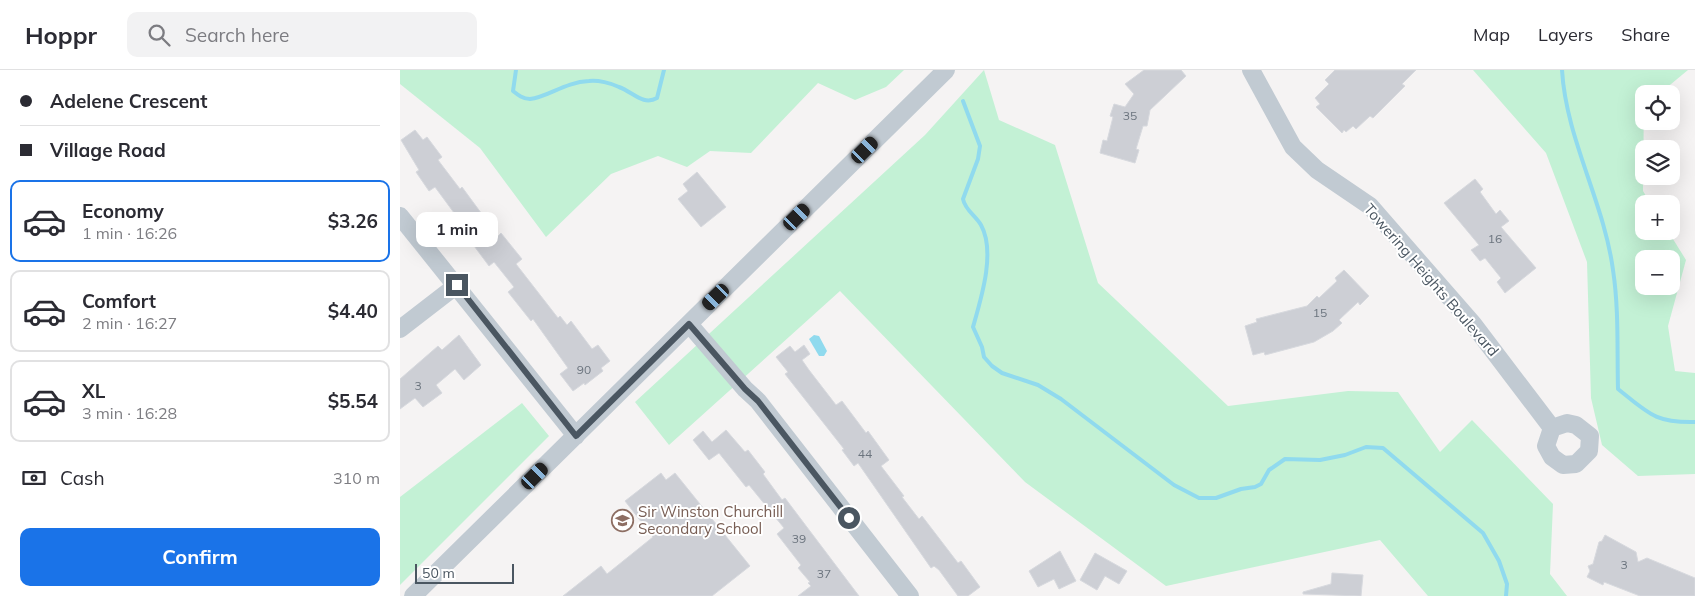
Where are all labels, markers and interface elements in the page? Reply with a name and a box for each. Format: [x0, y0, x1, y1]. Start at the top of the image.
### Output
search box [127, 12, 477, 57]
text: Hoppr [25, 20, 97, 50]
icon: search [145, 21, 173, 49]
text: Search here [185, 23, 289, 47]
text: Map [1473, 23, 1510, 46]
text: Layers [1538, 23, 1593, 46]
text: Share [1621, 23, 1670, 46]
map controls [1635, 85, 1680, 295]
button: locate [1635, 85, 1680, 130]
text: Adelene Crescent [50, 89, 208, 113]
house number: 35 [1123, 108, 1137, 123]
car [849, 134, 880, 166]
text: Village Road [50, 138, 166, 162]
button: layers [1635, 140, 1680, 185]
button: + [1635, 195, 1680, 240]
icon: car [22, 199, 67, 244]
text: Economy [82, 199, 164, 223]
street label: Towering Heights Boulevard [1360, 199, 1503, 360]
car [781, 201, 812, 233]
text: $3.26 [328, 209, 378, 233]
callout: 1 min [416, 212, 498, 248]
text: 1 min [436, 219, 478, 239]
text: 1 min · 16:26 [82, 223, 177, 243]
house number: 16 [1488, 231, 1502, 246]
button: − [1635, 250, 1680, 295]
route end [446, 274, 468, 296]
car [700, 281, 732, 313]
icon: car [22, 289, 67, 334]
text: Comfort [82, 289, 156, 313]
text: $4.40 [328, 299, 378, 323]
house number: 15 [1313, 305, 1327, 320]
text: 2 min · 16:27 [82, 313, 177, 333]
house number: 90 [577, 362, 591, 377]
house number: 3 [414, 378, 422, 393]
icon: car [22, 379, 67, 424]
text: XL [82, 379, 105, 403]
text: $5.54 [328, 389, 378, 413]
text: 3 min · 16:28 [82, 403, 177, 423]
house number: 44 [858, 446, 872, 461]
car [519, 460, 550, 492]
icon: cash [20, 464, 48, 492]
text: Cash [60, 466, 105, 490]
text: 310 m [333, 468, 380, 488]
place label: Sir Winston Churchill Secondary School [638, 502, 783, 538]
route start [838, 507, 860, 529]
school or university icon: Sir Winston Churchill Secondary School [610, 509, 634, 533]
button: Confirm [20, 528, 380, 586]
house number: 39 [792, 531, 806, 546]
house number: 3 [1620, 557, 1628, 572]
scale bar [415, 561, 514, 584]
text: 50 m [422, 564, 455, 582]
house number: 37 [817, 566, 831, 581]

